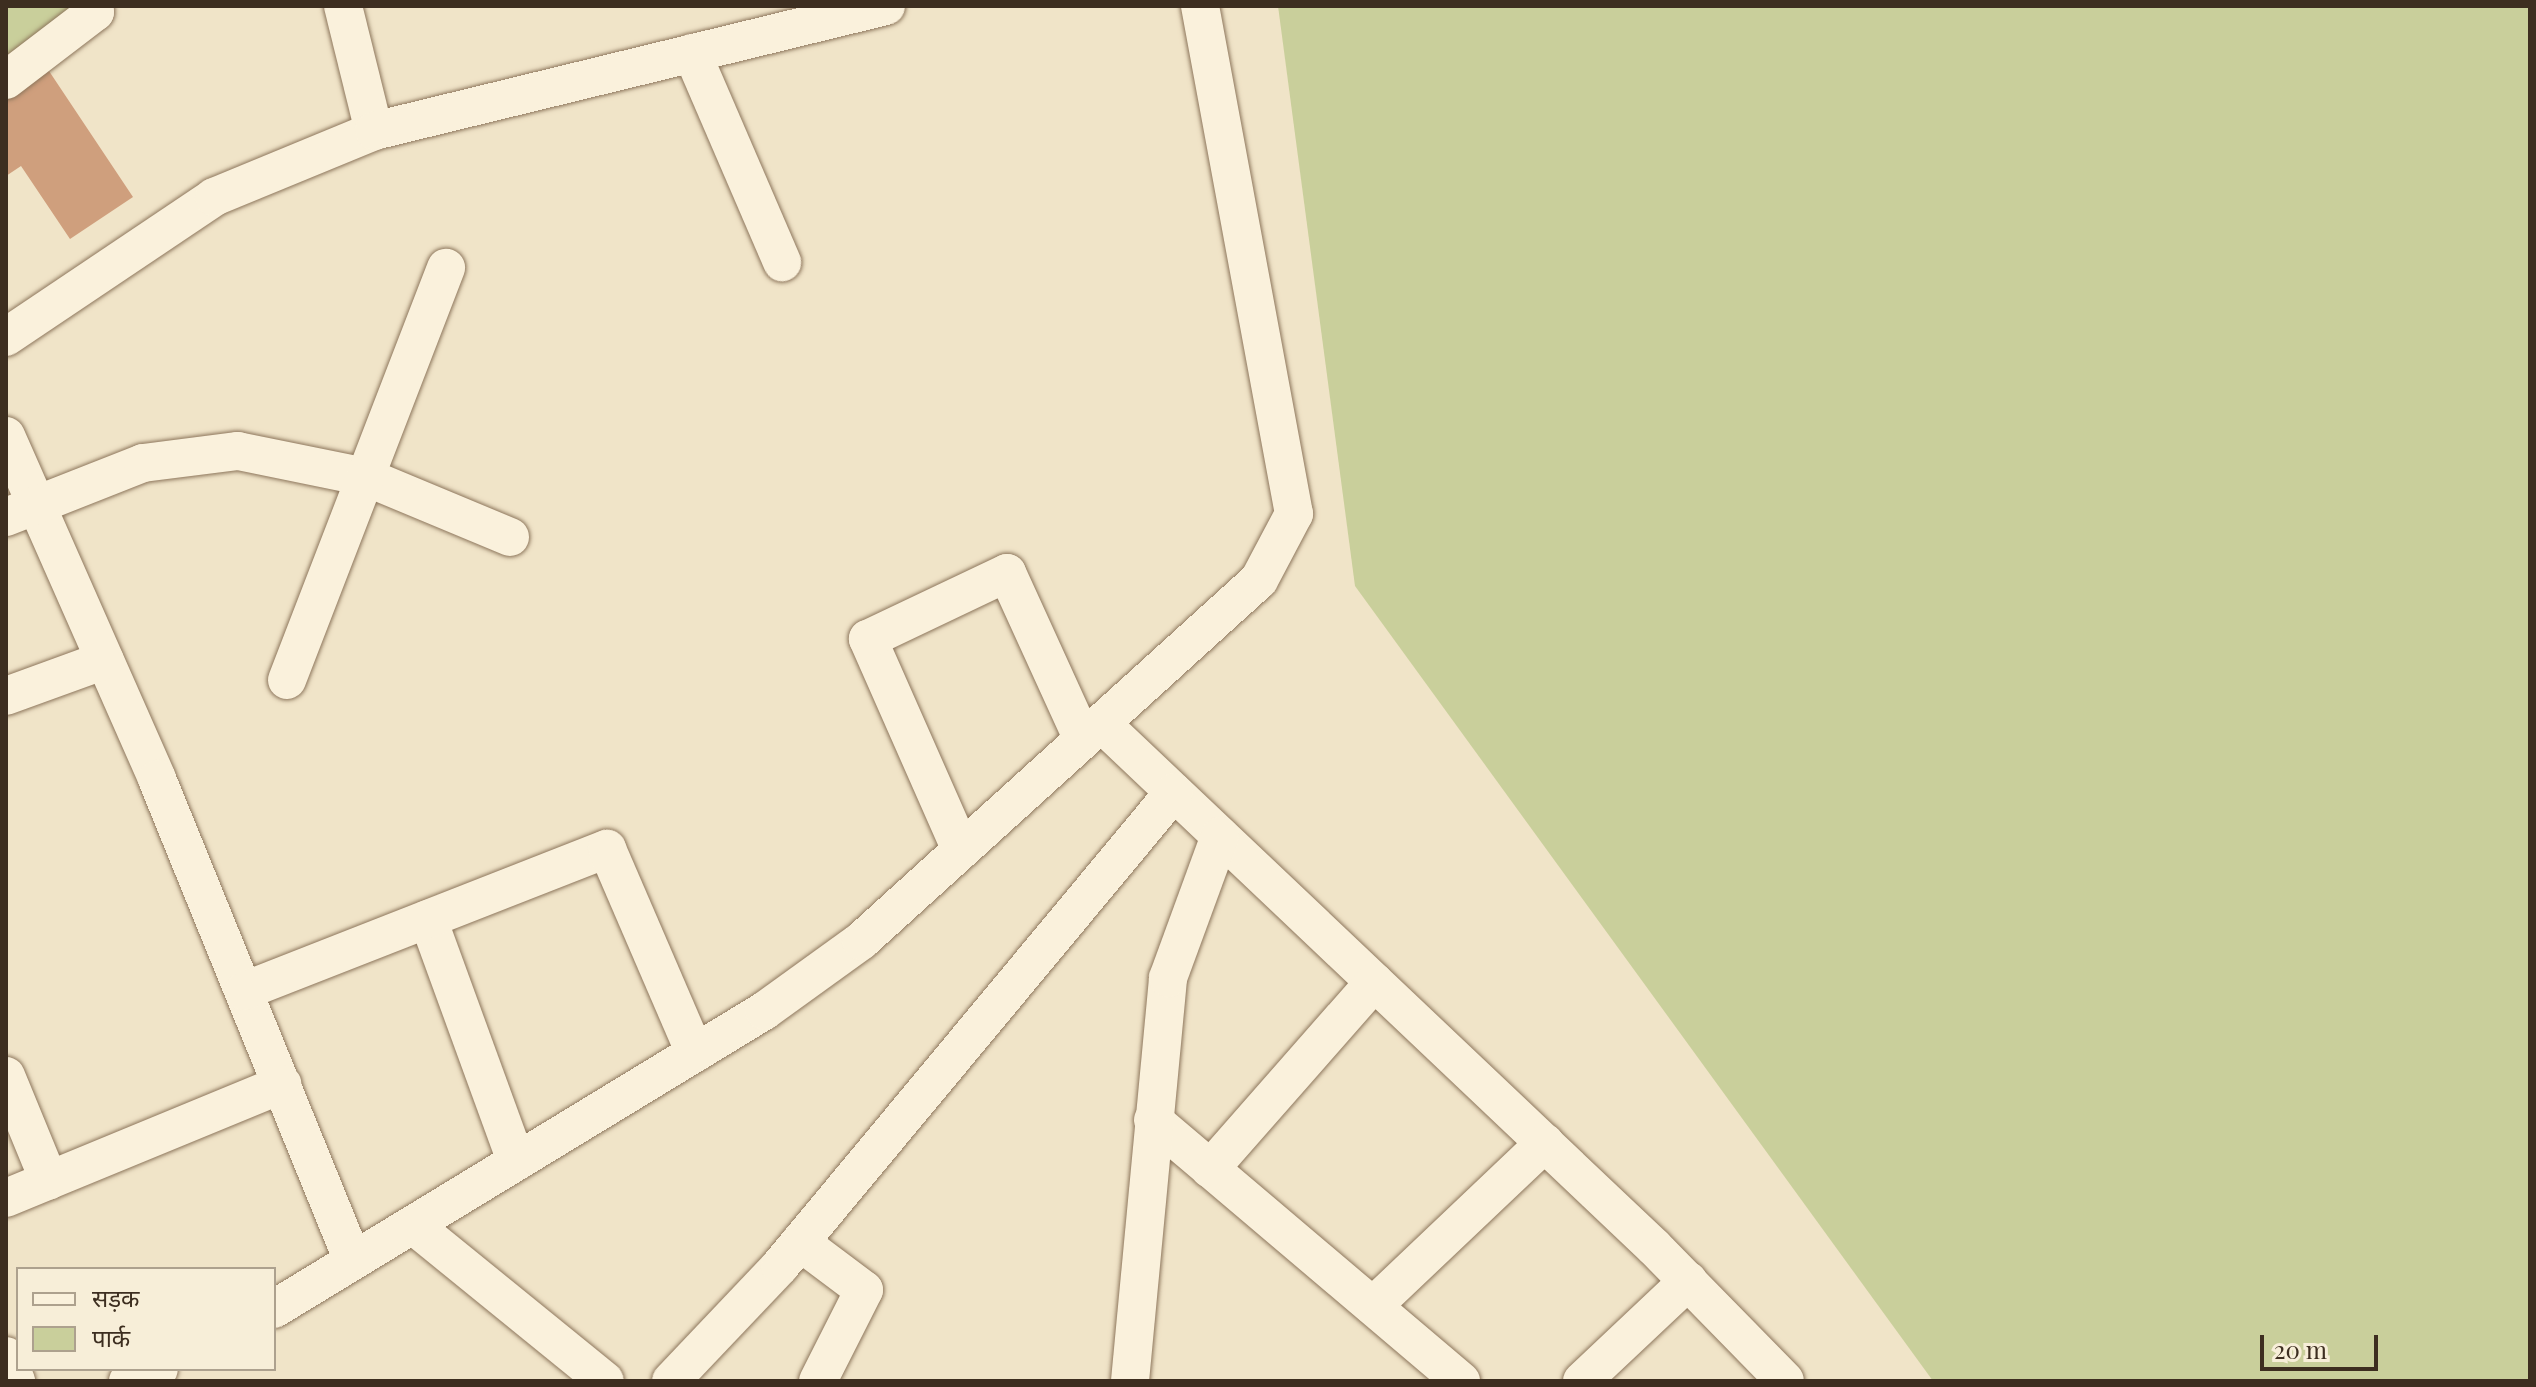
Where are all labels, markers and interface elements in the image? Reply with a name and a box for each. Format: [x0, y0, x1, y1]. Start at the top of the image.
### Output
legend [16, 1267, 276, 1371]
text: सड़क [92, 1281, 140, 1313]
scale bar [2264, 1319, 2382, 1369]
text: पार्क [92, 1321, 130, 1353]
text: 20 m [2274, 1333, 2327, 1365]

